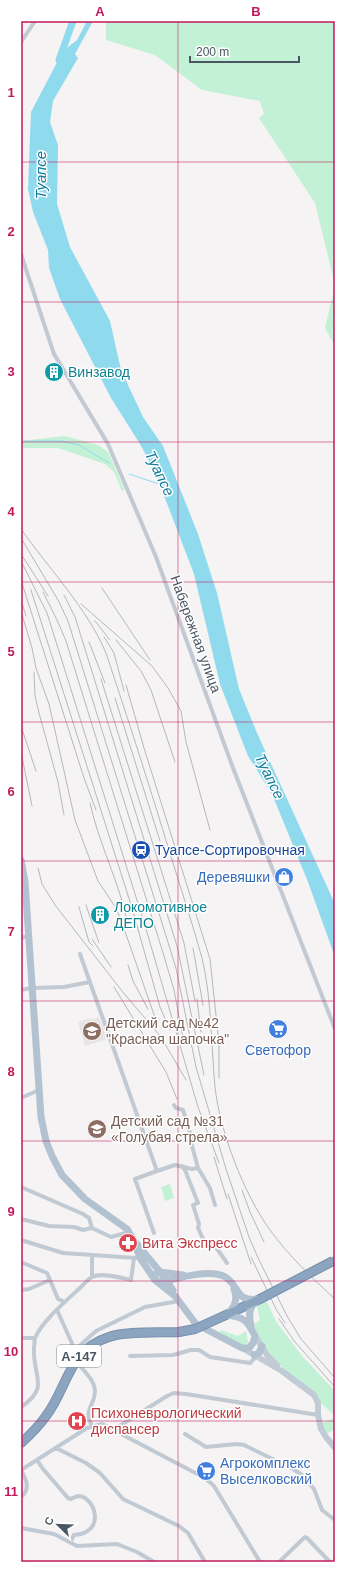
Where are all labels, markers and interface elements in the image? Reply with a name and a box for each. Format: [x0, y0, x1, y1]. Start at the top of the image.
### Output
text: A [95, 4, 105, 19]
text: B [251, 4, 261, 19]
scale bar [190, 38, 299, 64]
text: 200 m [196, 45, 229, 59]
text: 1 [7, 85, 15, 100]
water label: Туапсе [32, 151, 49, 199]
text: 2 [7, 224, 15, 239]
building icon: Винзавод [43, 361, 65, 383]
text: 3 [7, 364, 15, 379]
place label: Винзавод [68, 364, 130, 380]
water label: Туапсе [142, 448, 178, 498]
text: 4 [7, 504, 15, 519]
street label: Набережная улица [167, 573, 225, 695]
text: 5 [7, 644, 15, 659]
water label: Туапсе [252, 751, 288, 801]
text: 6 [7, 784, 15, 799]
station icon: Туапсе-Сортировочная [130, 839, 152, 861]
place label: Туапсе-Сортировочная [155, 842, 305, 858]
shop icon: Деревяшки [273, 866, 295, 888]
place label: Деревяшки [197, 869, 270, 885]
place label: Локомотивное ДЕПО [114, 899, 207, 931]
building icon: Локомотивное ДЕПО [89, 904, 111, 926]
text: 7 [7, 924, 15, 939]
place label: Детский сад №42 "Красная шапочка" [106, 1015, 229, 1047]
supermarket icon: Светофор [267, 1018, 289, 1040]
school or university icon: Детский сад №42 "Красная шапочка" [81, 1020, 103, 1042]
place label: Светофор [245, 1042, 311, 1058]
text: 8 [7, 1064, 15, 1079]
place label: Детский сад №31 «Голубая стрела» [111, 1113, 228, 1145]
school or university icon: Детский сад №31 «Голубая стрела» [86, 1118, 108, 1140]
text: 9 [7, 1204, 15, 1219]
pharmacy icon: Вита Экспресс [117, 1232, 139, 1254]
place label: Вита Экспресс [142, 1235, 238, 1251]
text: 10 [4, 1344, 18, 1359]
road number: А-147 [57, 1345, 101, 1367]
place label: Психоневрологический диспансер [91, 1405, 242, 1437]
hospital icon: Психоневрологический диспансер [66, 1410, 88, 1432]
place label: Агрокомплекс Выселковский [220, 1455, 312, 1487]
supermarket icon: Агрокомплекс Выселковский [195, 1460, 217, 1482]
text: 11 [4, 1484, 18, 1499]
north arrow [38, 1505, 78, 1545]
text: С [42, 1515, 56, 1527]

